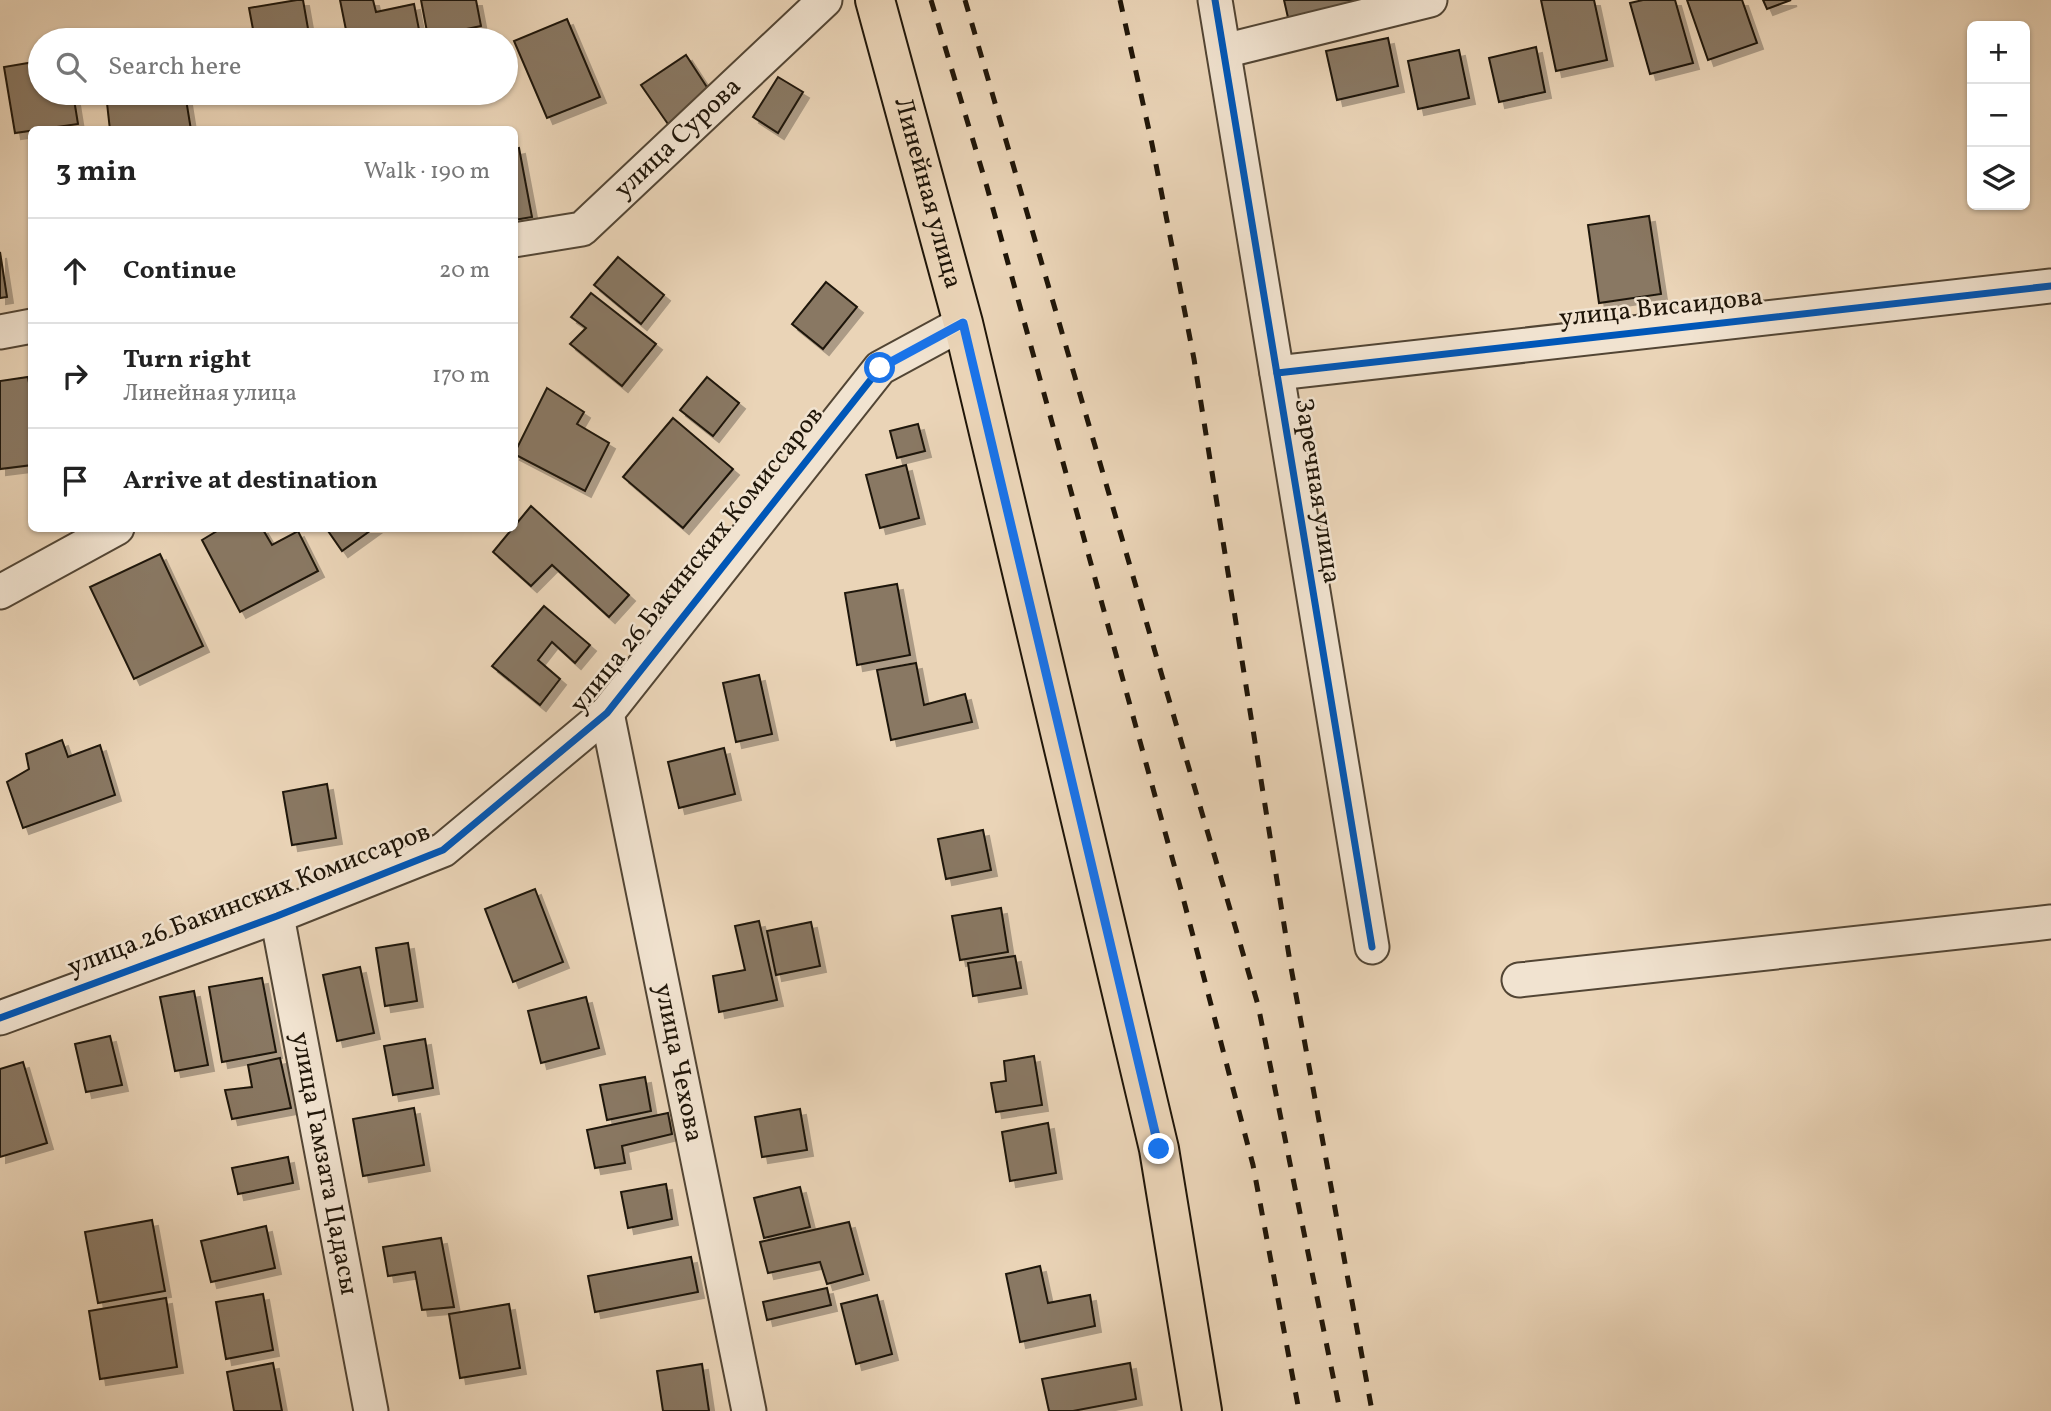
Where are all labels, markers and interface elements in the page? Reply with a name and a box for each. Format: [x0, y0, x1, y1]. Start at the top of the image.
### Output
map controls [1967, 21, 2030, 210]
button: + [1967, 21, 2030, 84]
search box [28, 28, 518, 105]
icon: search [52, 48, 90, 86]
text: Search here [108, 49, 241, 85]
street label: улица Сурова [607, 70, 750, 207]
button: − [1967, 84, 2030, 147]
street label: Линейная улица [884, 93, 971, 293]
button: layers [1967, 147, 2030, 210]
text: 3 min [56, 151, 137, 193]
text: Walk · 190 m [364, 156, 490, 188]
icon: ahead [56, 252, 94, 290]
text: Continue [123, 253, 236, 289]
text: 20 m [439, 255, 490, 287]
street label: улица Висаидова [1557, 279, 1765, 337]
text: Turn right [123, 342, 251, 378]
route start [864, 352, 895, 383]
icon: right [56, 357, 94, 395]
text: 170 m [432, 360, 490, 392]
text: Линейная улица [123, 378, 297, 410]
street label: Заречная улица [1285, 396, 1349, 586]
street label: улица 26 Бакинских Комиссаров [562, 399, 832, 721]
icon: arrive [56, 462, 94, 500]
text: Arrive at destination [123, 463, 378, 499]
street label: улица 26 Бакинских Комиссаров [63, 814, 435, 986]
street label: улица Чехова [644, 980, 712, 1145]
street label: улица Гамзата Цадасы [281, 1029, 367, 1298]
route end [1143, 1133, 1174, 1164]

